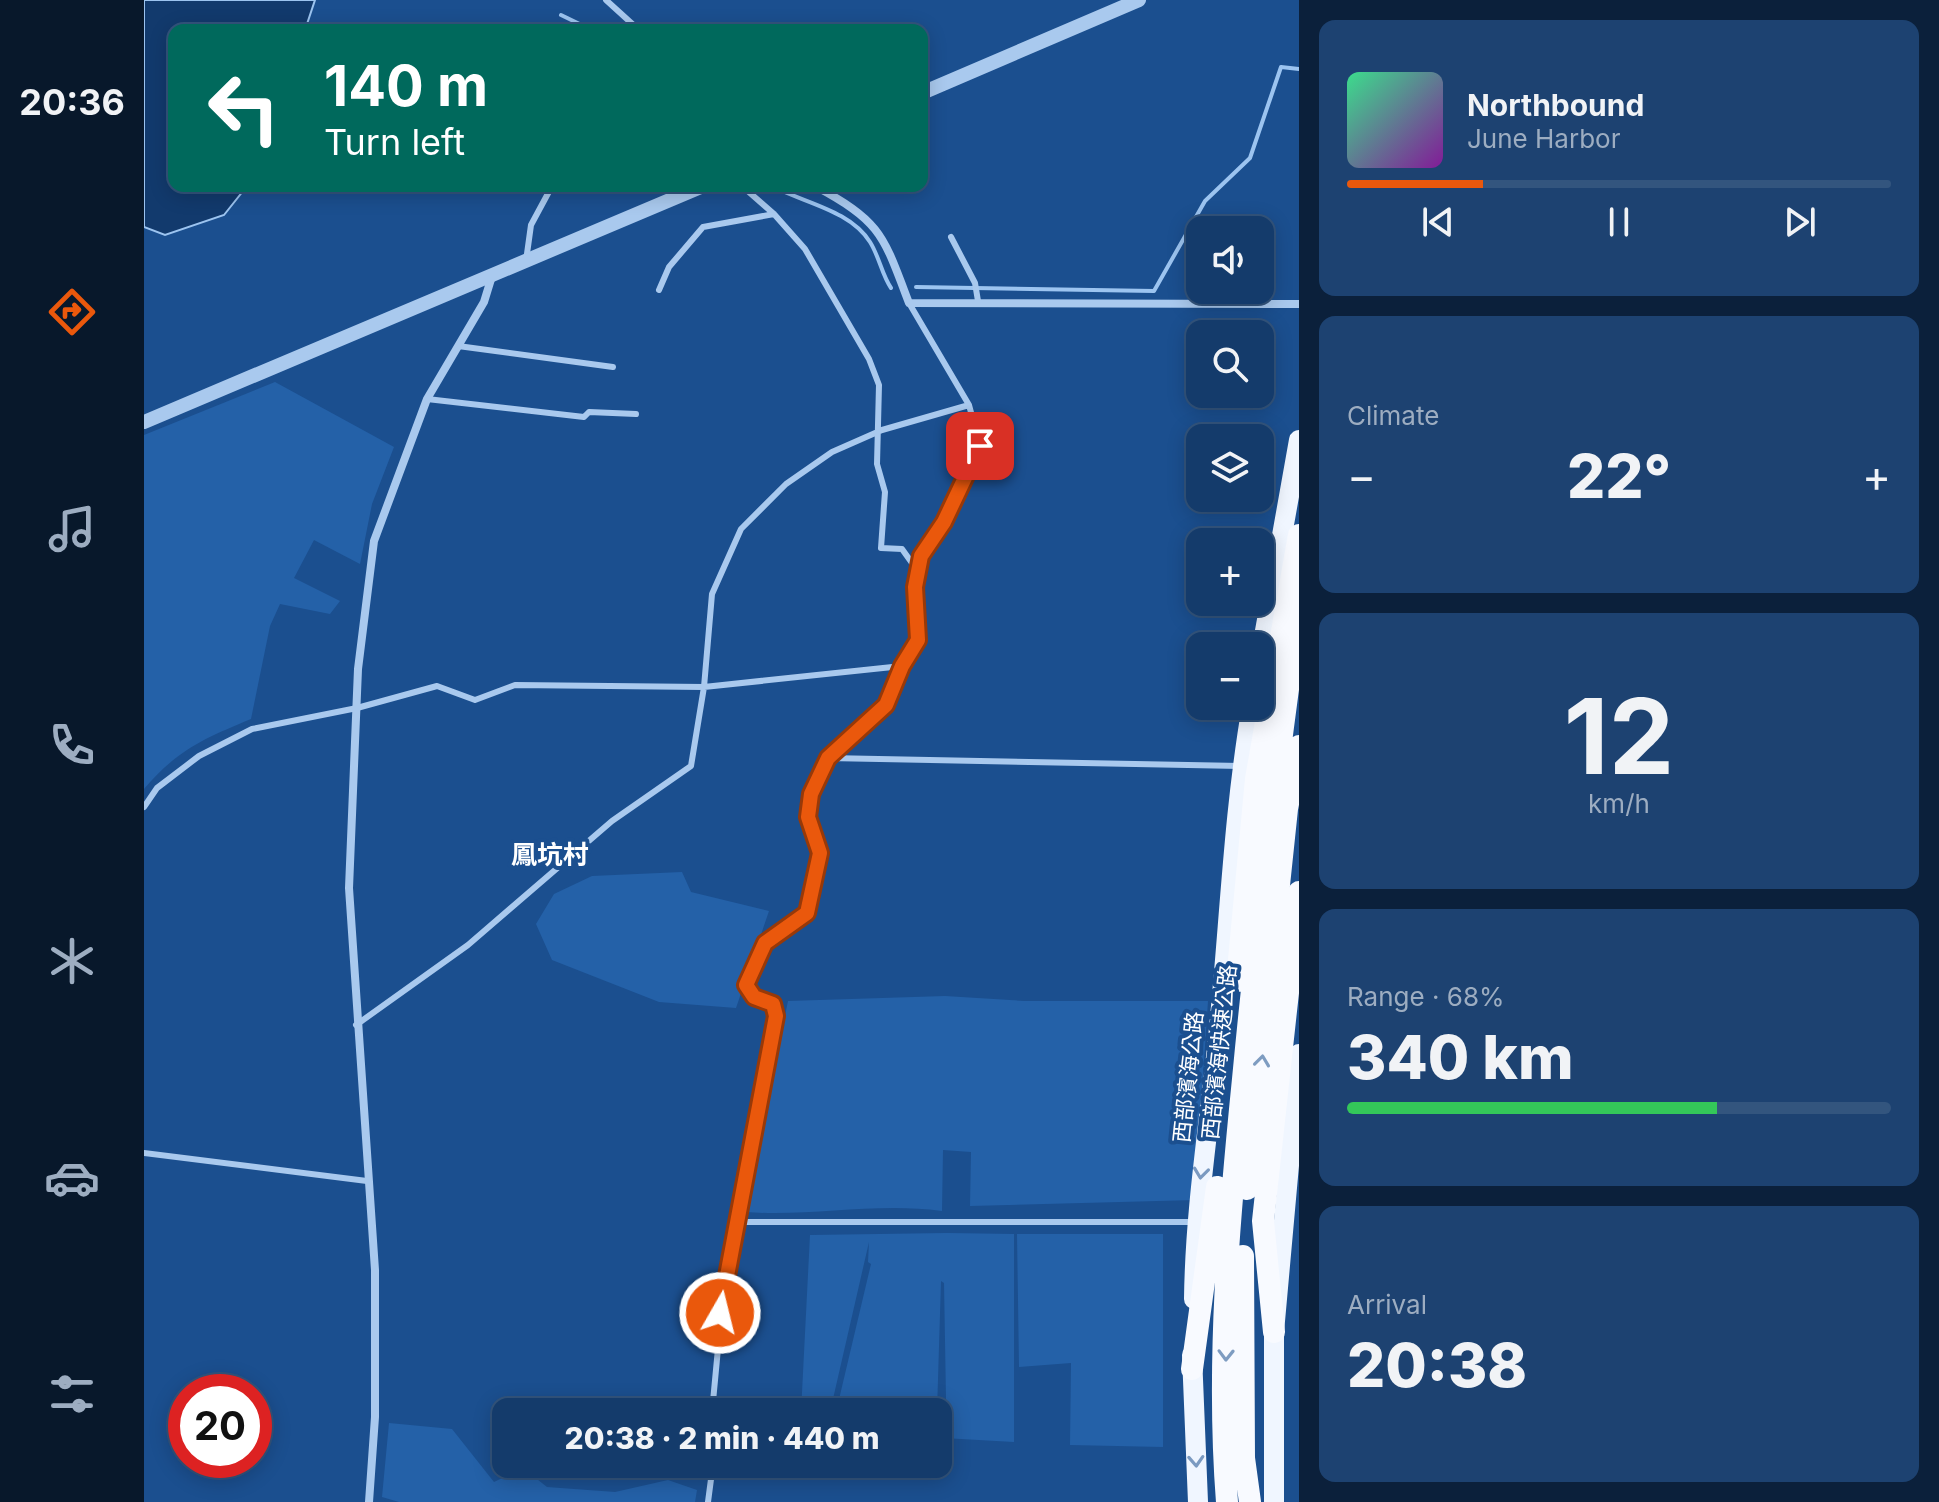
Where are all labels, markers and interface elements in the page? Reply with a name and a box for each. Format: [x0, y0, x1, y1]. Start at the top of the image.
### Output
text: 140 m [324, 52, 488, 120]
icon: left [192, 56, 296, 160]
text: 20:36 [19, 80, 125, 124]
text: Northbound [1467, 87, 1644, 123]
text: Turn left [324, 120, 465, 164]
text: June Harbor [1467, 123, 1620, 154]
icon: previous [1416, 200, 1460, 244]
icon: pause [1597, 200, 1641, 244]
icon: next [1778, 200, 1822, 244]
map controls [1186, 216, 1274, 720]
button: sound [1186, 216, 1274, 304]
icon: directions [44, 284, 100, 340]
button: search [1186, 320, 1274, 408]
text: Climate [1347, 400, 1439, 431]
pin [946, 412, 1014, 480]
icon: arrive [958, 424, 1002, 468]
button: layers [1186, 424, 1274, 512]
text: 22° [1567, 440, 1671, 512]
text: − [1347, 449, 1376, 503]
text: + [1862, 449, 1891, 503]
icon: music [44, 501, 100, 557]
button: + [1186, 528, 1274, 616]
button: − [1186, 632, 1274, 720]
text: 12 [1564, 673, 1674, 799]
icon: phone [44, 717, 100, 773]
text: km/h [1588, 788, 1650, 819]
district label: 鳳坑村 [511, 839, 589, 870]
icon: climate [44, 933, 100, 989]
street label: 西部濱海快速公路 [1197, 963, 1241, 1141]
text: Range · 68% [1347, 981, 1505, 1012]
street label: 西部濱海公路 [1168, 1010, 1208, 1144]
text: 340 km [1347, 1021, 1574, 1093]
one-way arrow [1253, 1055, 1270, 1068]
icon: car [44, 1150, 100, 1206]
one-way arrow [1193, 1167, 1210, 1180]
position arrow [678, 1271, 762, 1355]
text: Arrival [1347, 1289, 1427, 1320]
text: 20:38 [1347, 1329, 1527, 1401]
one-way arrow [1217, 1349, 1235, 1362]
icon: filters [44, 1366, 100, 1422]
speed limit sign: 20 [168, 1374, 272, 1478]
text: 20:38 · 2 min · 440 m [565, 1420, 880, 1456]
one-way arrow [1188, 1455, 1205, 1468]

